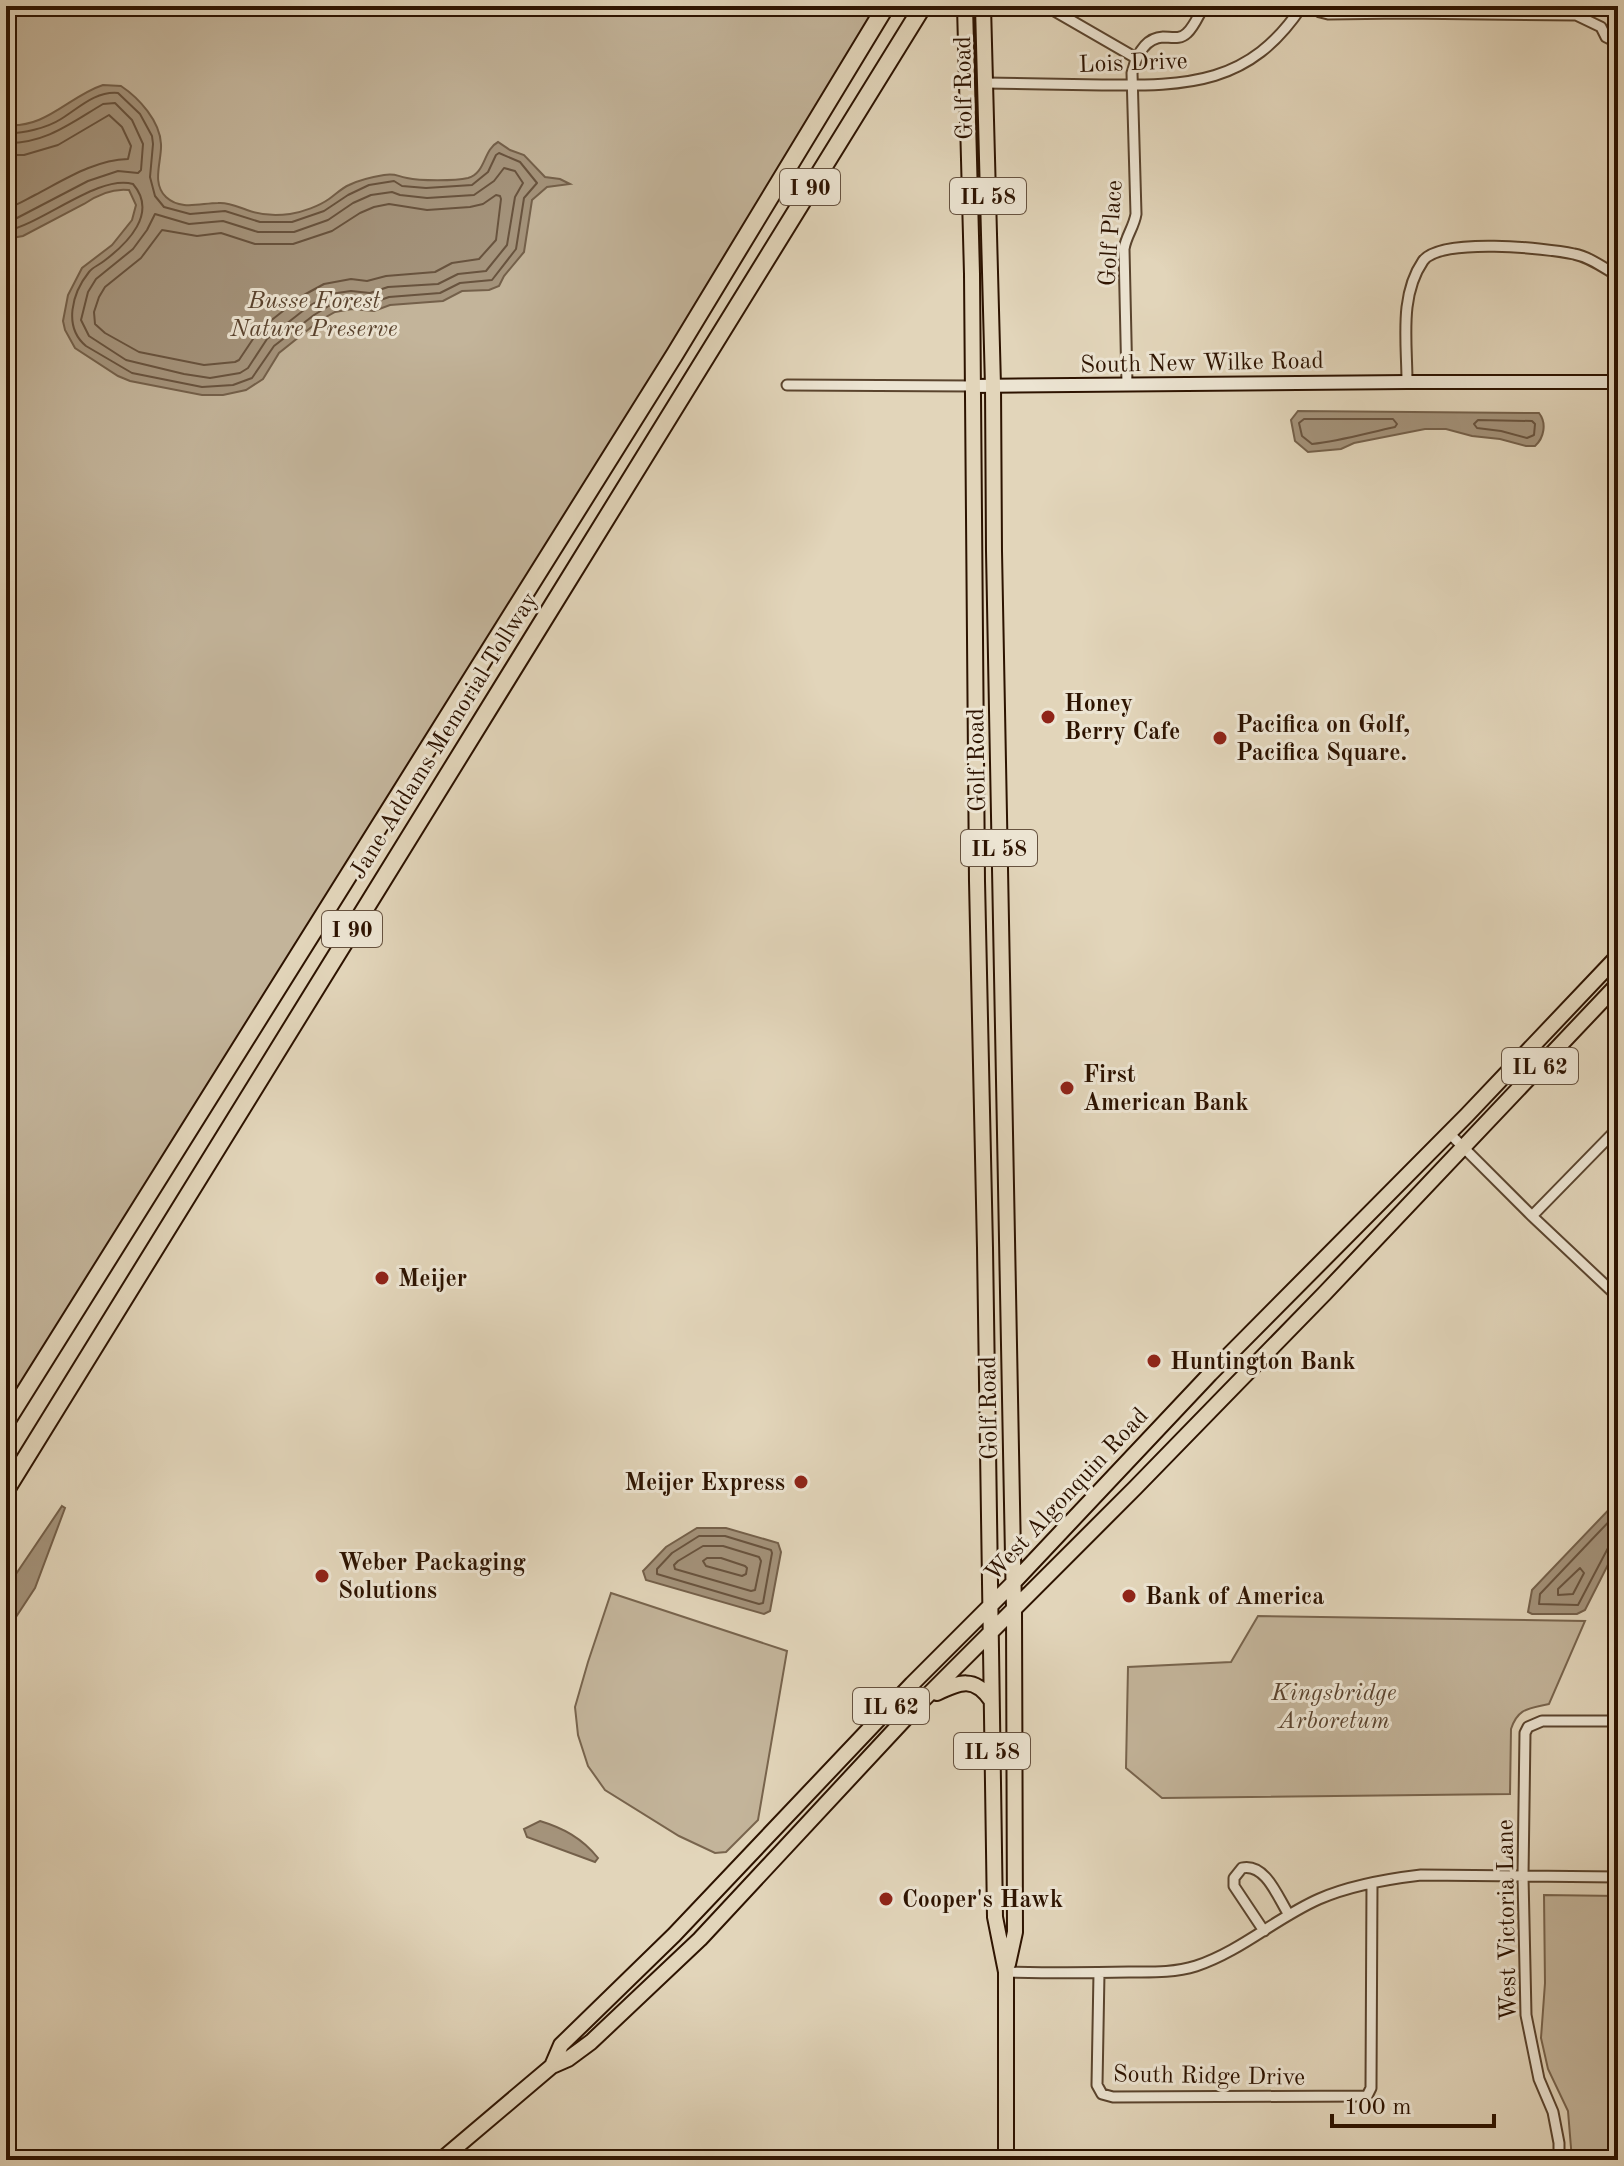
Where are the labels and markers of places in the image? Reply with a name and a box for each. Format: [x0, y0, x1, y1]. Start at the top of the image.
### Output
place label: Honey Berry Cafe [1064, 693, 1180, 745]
marker: Honey Berry Cafe [1039, 708, 1057, 726]
place label: Pacifica on Golf, Pacifica Square. [1236, 714, 1410, 766]
marker: Pacifica on Golf, Pacifica Square. [1211, 729, 1229, 747]
place label: First American Bank [1083, 1064, 1249, 1116]
marker: First American Bank [1058, 1079, 1076, 1097]
place label: Meijer [398, 1268, 467, 1292]
marker: Meijer [373, 1269, 391, 1287]
place label: Huntington Bank [1170, 1351, 1356, 1375]
marker: Huntington Bank [1145, 1352, 1163, 1370]
place label: Meijer Express [625, 1472, 785, 1496]
marker: Meijer Express [792, 1473, 810, 1491]
place label: Weber Packaging Solutions [338, 1552, 527, 1604]
marker: Weber Packaging Solutions [313, 1567, 331, 1585]
place label: Bank of America [1145, 1586, 1325, 1610]
marker: Bank of America [1120, 1587, 1138, 1605]
place label: Cooper's Hawk [902, 1889, 1063, 1913]
marker: Cooper's Hawk [877, 1890, 895, 1908]

